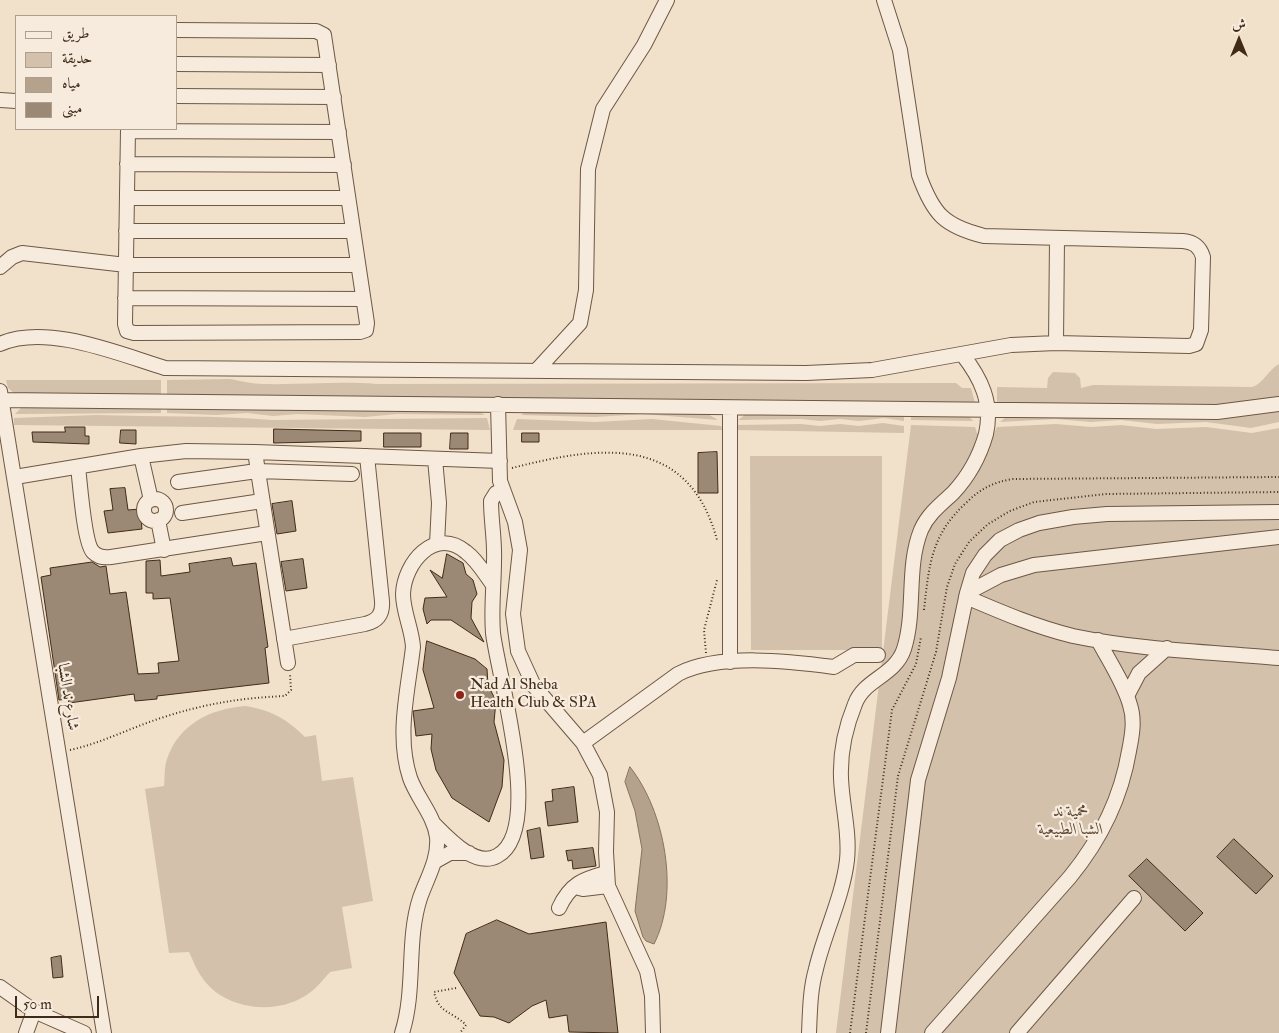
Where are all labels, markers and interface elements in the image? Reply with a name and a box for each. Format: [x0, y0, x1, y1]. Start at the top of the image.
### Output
legend [15, 15, 178, 130]
north arrow [1214, 15, 1264, 65]
text: ش [1232, 16, 1246, 33]
text: طريق [62, 24, 89, 43]
text: حديقة [62, 49, 92, 68]
text: مياه [62, 74, 80, 93]
text: مبنى [62, 99, 82, 118]
street label: شارع ند الشبا [52, 662, 82, 732]
place label: Nad Al Sheba Health Club & SPA [470, 676, 597, 714]
marker: Nad Al Sheba Health Club & SPA [454, 689, 466, 701]
park label: محمية ند الشبا الطبيعية [1038, 803, 1104, 841]
scale bar [18, 986, 101, 1018]
text: 50 m [23, 995, 52, 1014]

